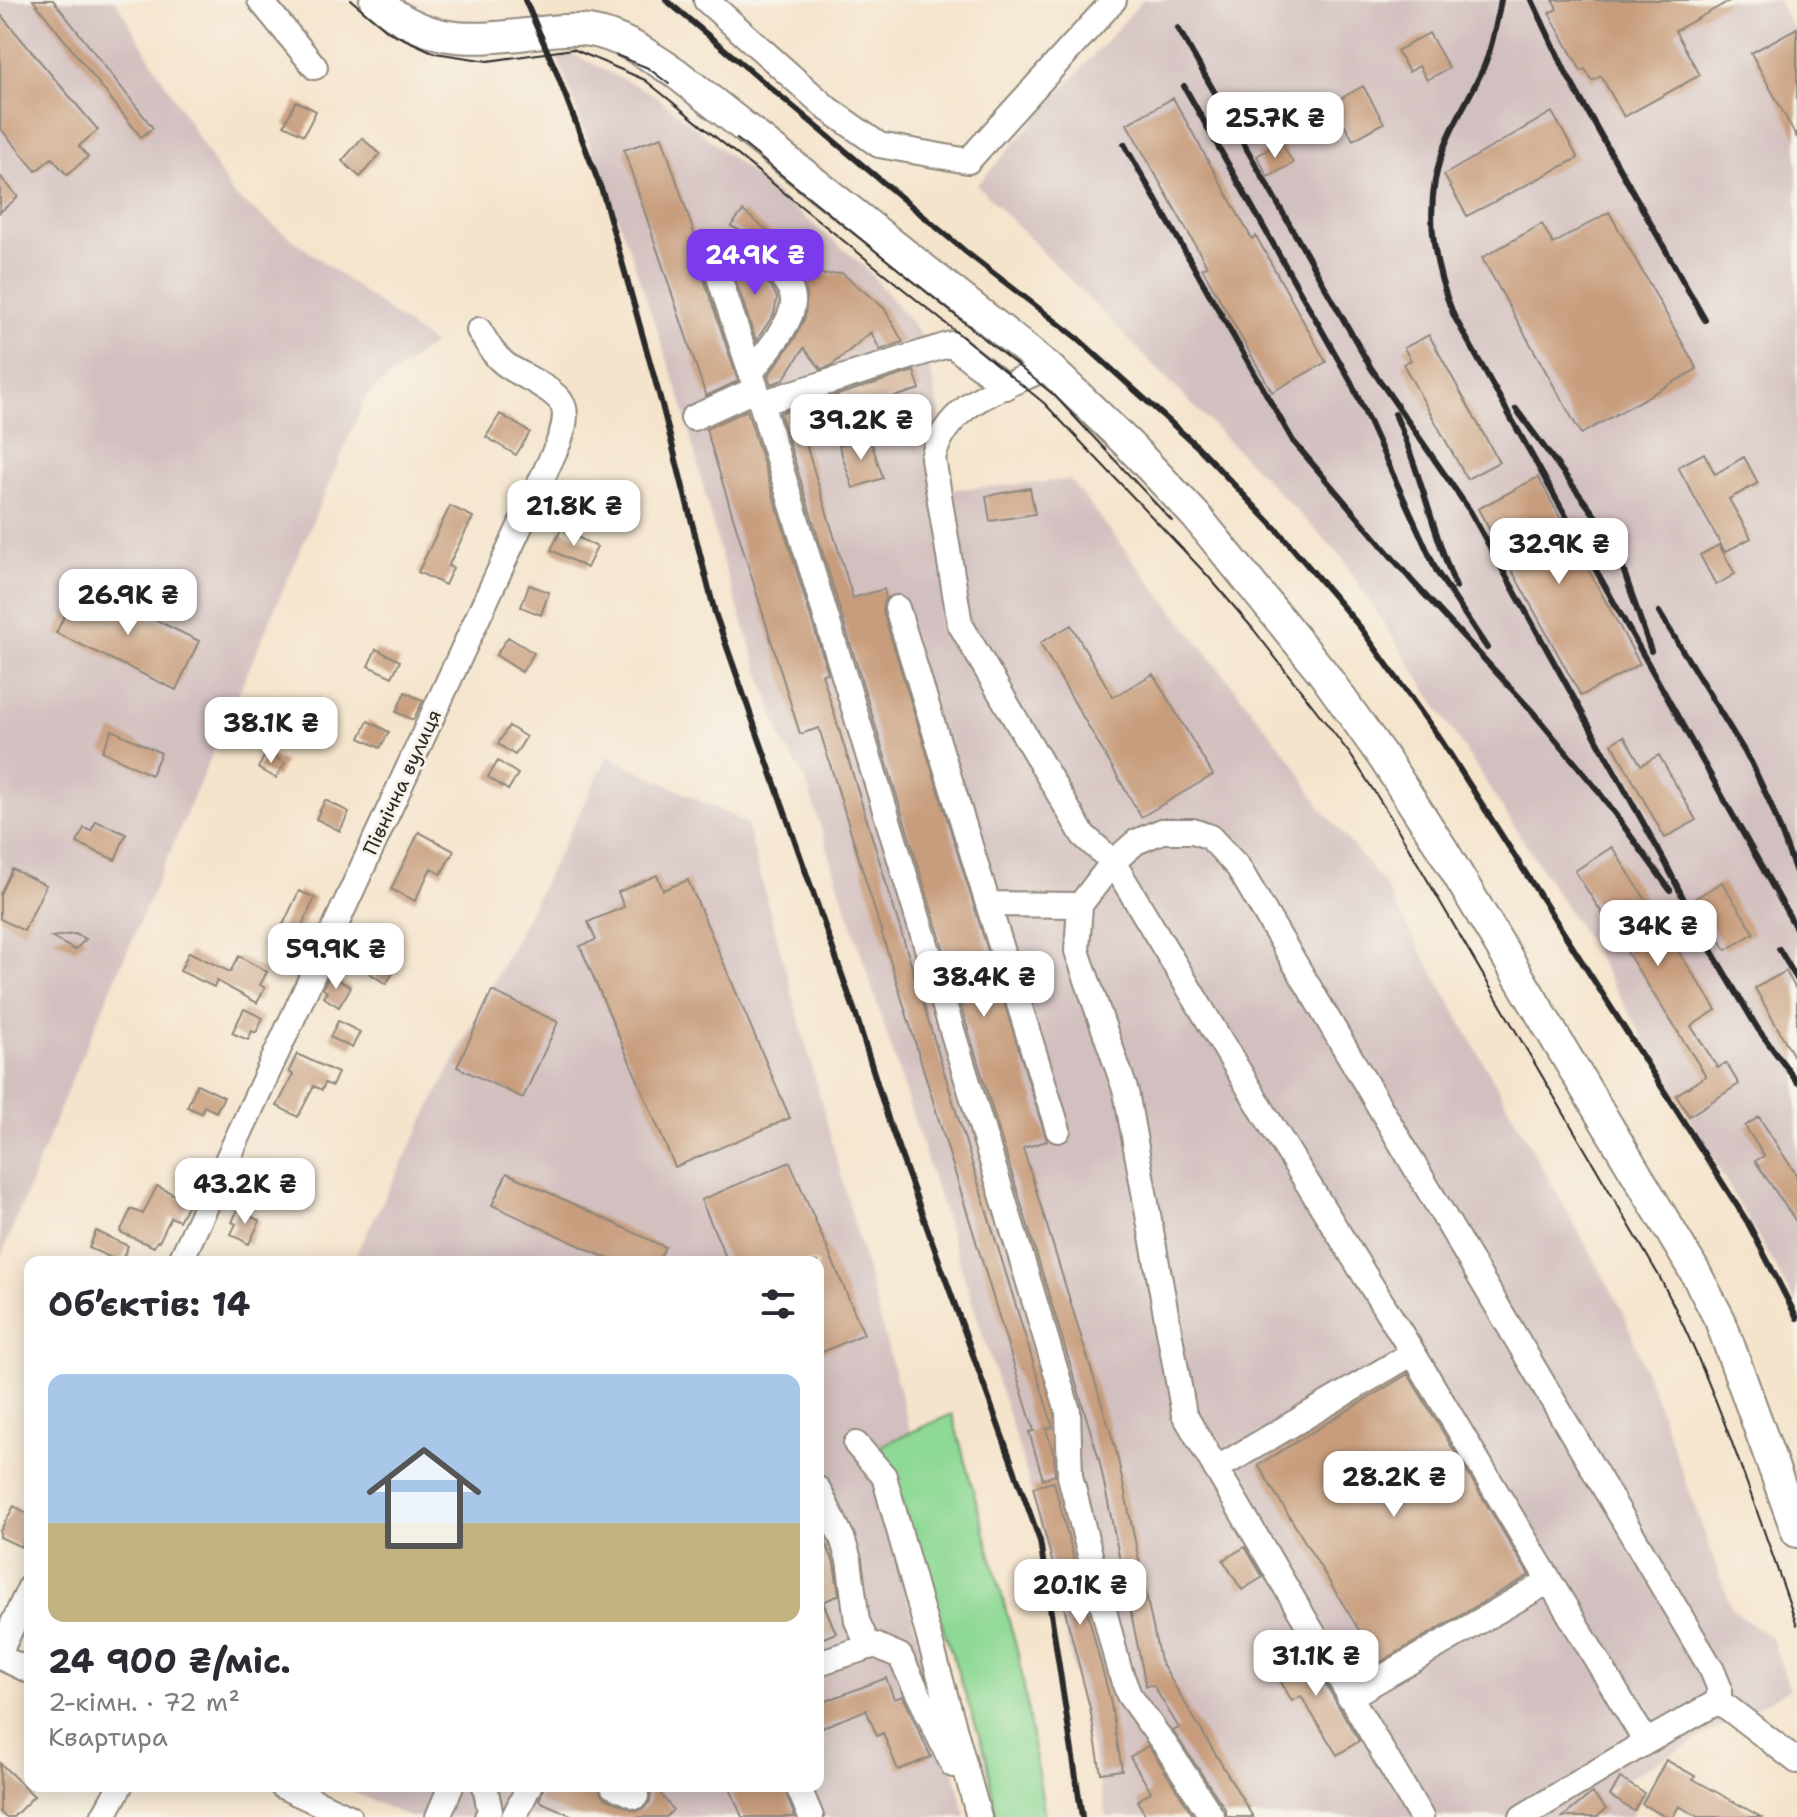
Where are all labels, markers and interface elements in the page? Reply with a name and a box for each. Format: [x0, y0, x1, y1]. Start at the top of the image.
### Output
pin: 25.7K ₴ [1201, 92, 1349, 160]
text: 25.7K ₴ [1225, 100, 1325, 135]
pin: 24.9K ₴ [681, 229, 829, 297]
text: 24.9K ₴ [705, 237, 805, 272]
pin: 39.2K ₴ [787, 394, 935, 462]
text: 39.2K ₴ [808, 402, 914, 437]
pin: 21.8K ₴ [500, 480, 648, 548]
text: 21.8K ₴ [525, 488, 623, 523]
pin: 32.9K ₴ [1485, 518, 1633, 586]
text: 32.9K ₴ [1508, 526, 1610, 561]
pin: 26.9K ₴ [54, 569, 202, 637]
text: 26.9K ₴ [77, 577, 179, 612]
pin: 38.1K ₴ [197, 697, 345, 765]
text: 38.1K ₴ [223, 705, 319, 740]
street label: Північна вулиця [357, 705, 447, 859]
pin: 34K ₴ [1602, 900, 1714, 968]
text: 34K ₴ [1618, 908, 1698, 943]
pin: 59.9K ₴ [262, 923, 410, 991]
text: 59.9K ₴ [286, 931, 386, 966]
pin: 38.4K ₴ [910, 951, 1058, 1019]
text: 38.4K ₴ [932, 959, 1036, 994]
pin: 43.2K ₴ [171, 1158, 319, 1226]
text: 43.2K ₴ [193, 1166, 297, 1201]
text: Об’єктів: 14 [48, 1281, 250, 1327]
icon: filters [756, 1282, 800, 1326]
icon: home [352, 1426, 496, 1570]
pin: 28.2K ₴ [1320, 1451, 1468, 1519]
text: 28.2K ₴ [1341, 1459, 1447, 1494]
pin: 20.1K ₴ [1006, 1559, 1154, 1627]
text: 20.1K ₴ [1032, 1567, 1128, 1602]
pin: 31.1K ₴ [1242, 1630, 1390, 1698]
text: 24 900 ₴/міс. [48, 1638, 291, 1684]
text: 31.1K ₴ [1272, 1638, 1360, 1673]
text: 2-кімн. · 72 m² [48, 1684, 240, 1719]
text: Квартира [48, 1719, 168, 1754]

